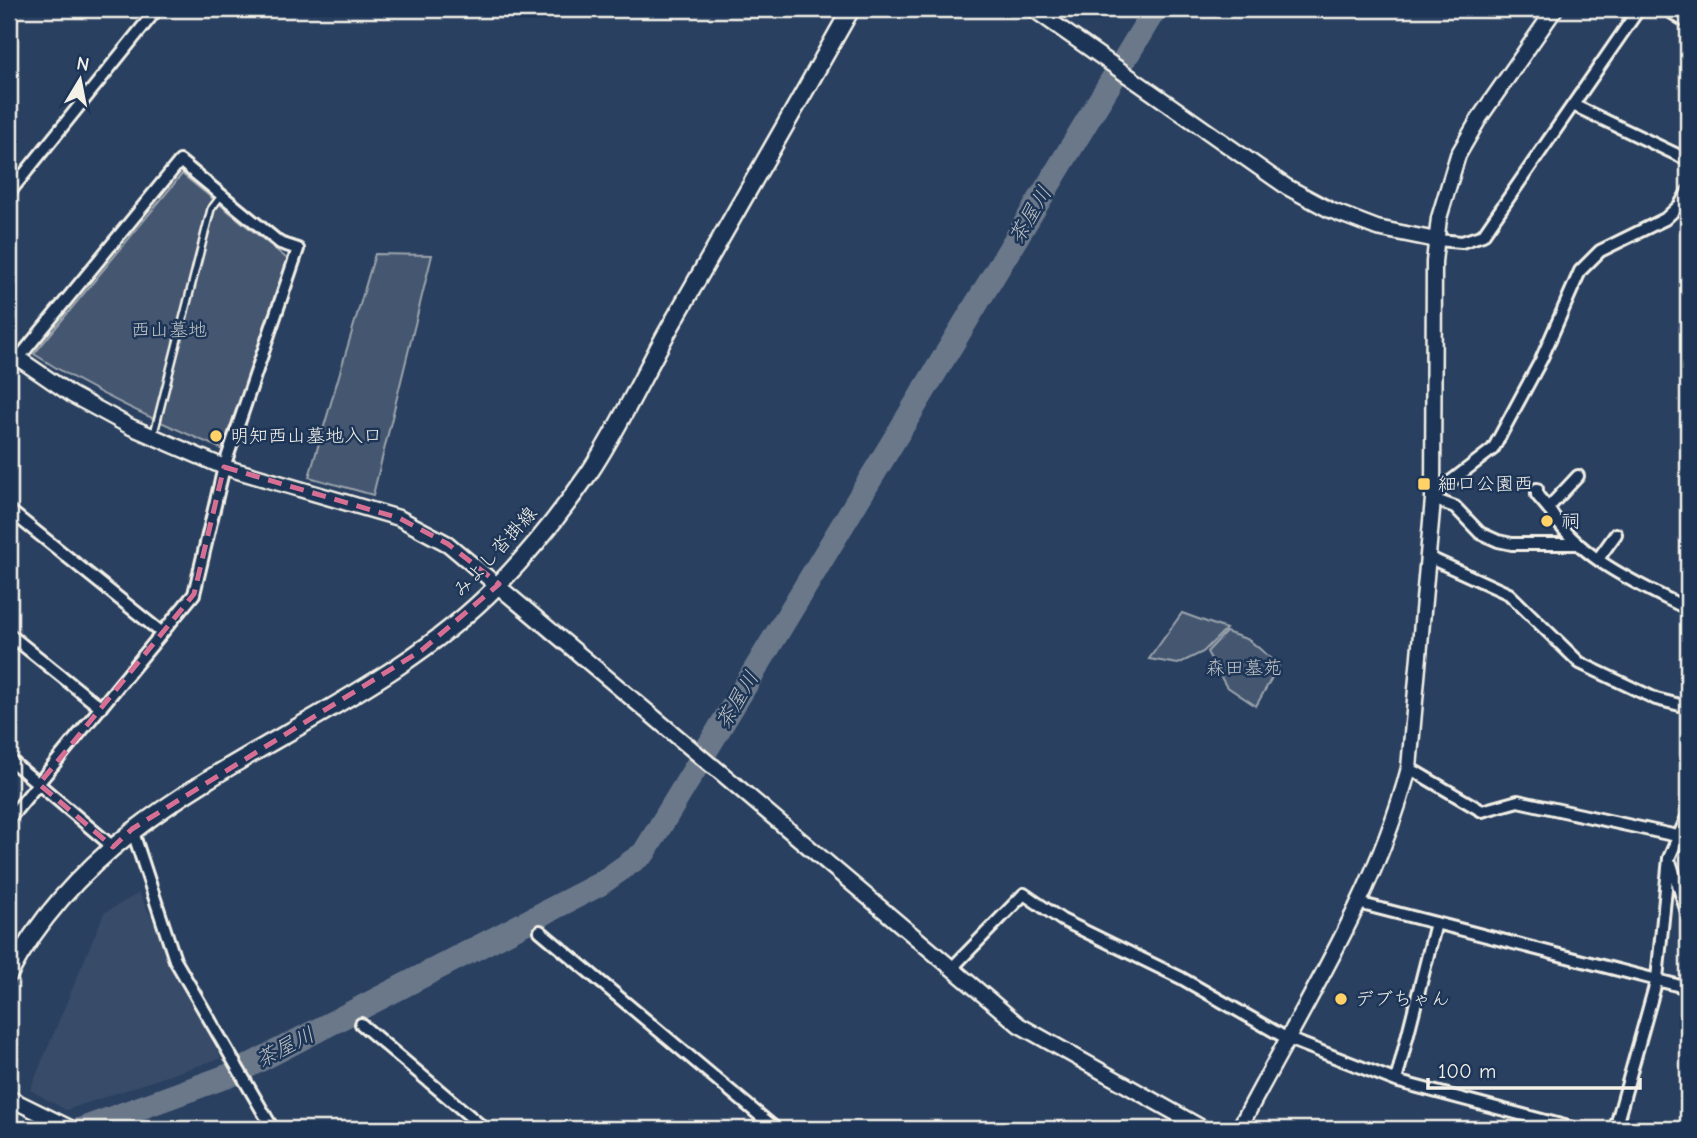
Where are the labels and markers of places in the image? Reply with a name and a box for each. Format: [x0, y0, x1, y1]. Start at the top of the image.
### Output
place label: 明知西山墓地入口 [230, 425, 382, 447]
marker: 明知西山墓地入口 [208, 428, 224, 444]
place label: 細口公園西 [1438, 473, 1533, 495]
marker: 細口公園西 [1416, 476, 1432, 492]
place label: 祠 [1561, 510, 1580, 532]
marker: 祠 [1539, 513, 1555, 529]
place label: デブちゃん [1355, 988, 1450, 1010]
marker: デブちゃん [1333, 991, 1349, 1007]

